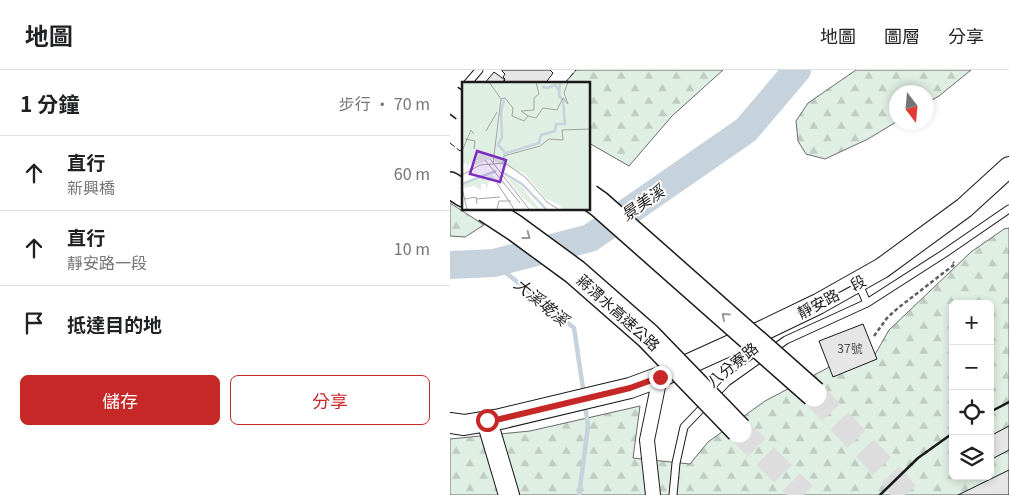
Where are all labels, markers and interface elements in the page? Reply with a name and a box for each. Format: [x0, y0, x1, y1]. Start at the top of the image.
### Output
text: 地圖 [25, 17, 73, 52]
text: 地圖 [820, 22, 856, 48]
text: 圖層 [884, 22, 920, 48]
text: 分享 [948, 22, 984, 48]
inset map [462, 82, 590, 210]
north arrow [889, 85, 934, 130]
text: 1 分鐘 [20, 88, 79, 118]
text: 步行 · 70 m [339, 91, 430, 115]
text: 直行 [67, 148, 105, 175]
icon: ahead [20, 159, 48, 187]
text: 60 m [394, 161, 430, 185]
text: 新興橋 [67, 175, 115, 199]
water label: 景美溪 [615, 177, 670, 226]
text: 直行 [67, 223, 105, 250]
one-way arrow [521, 230, 531, 239]
icon: ahead [20, 234, 48, 262]
text: 10 m [394, 236, 430, 260]
text: 靜安路一段 [67, 250, 147, 274]
street label: 蔣渭水高速公路 [573, 269, 665, 355]
street label: 靜安路一段 [793, 269, 869, 323]
water label: 大溪墘溪 [510, 272, 576, 332]
map controls [949, 300, 994, 480]
button: + [949, 300, 994, 345]
icon: arrive [20, 309, 48, 337]
text: 抵達目的地 [67, 310, 162, 337]
one-way arrow [722, 313, 731, 321]
street label: 八分寮路 [702, 337, 762, 391]
house number: 37號 [837, 339, 863, 356]
button: − [949, 345, 994, 390]
route end [649, 366, 672, 389]
button: 儲存 [20, 375, 220, 425]
button: 分享 [230, 375, 430, 425]
button: locate [949, 390, 994, 435]
route start [476, 409, 499, 432]
button: layers [949, 435, 994, 480]

